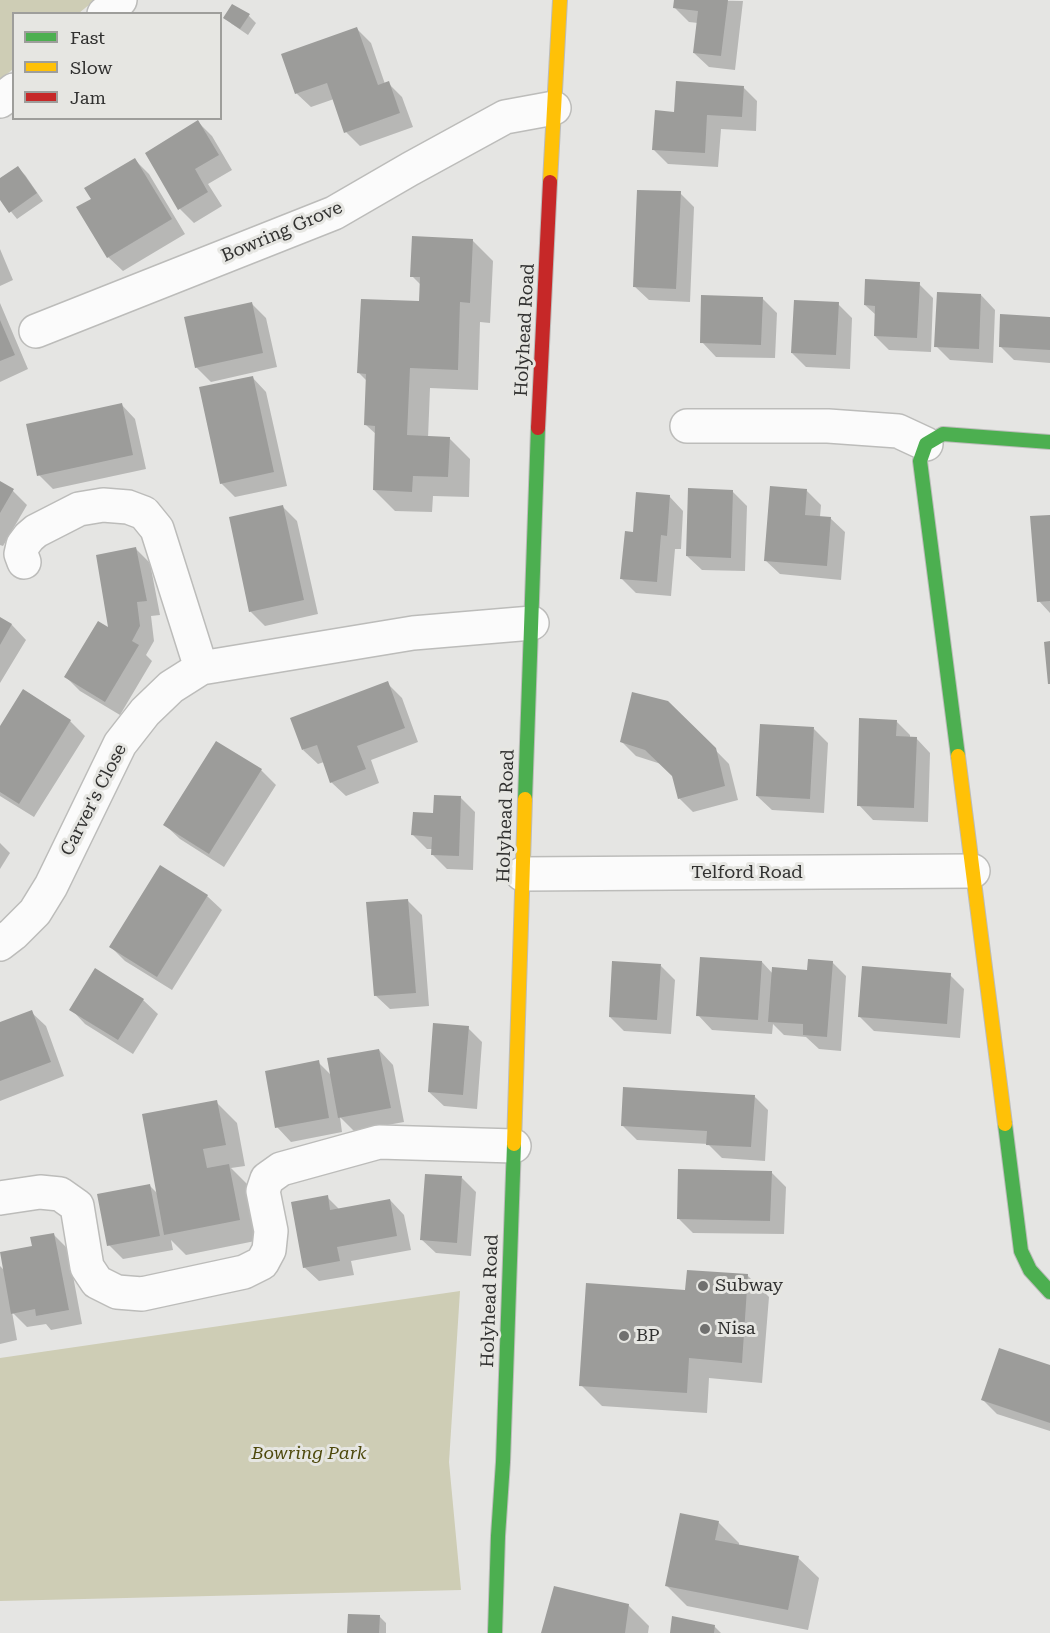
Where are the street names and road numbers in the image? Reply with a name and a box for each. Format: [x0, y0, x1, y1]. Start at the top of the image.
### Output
street label: Bowring Grove [218, 197, 346, 267]
street label: Holyhead Road [511, 263, 539, 397]
street label: Carver's Close [57, 740, 131, 860]
street label: Holyhead Road [493, 749, 519, 883]
street label: Telford Road [691, 862, 803, 884]
street label: Holyhead Road [477, 1234, 503, 1368]

